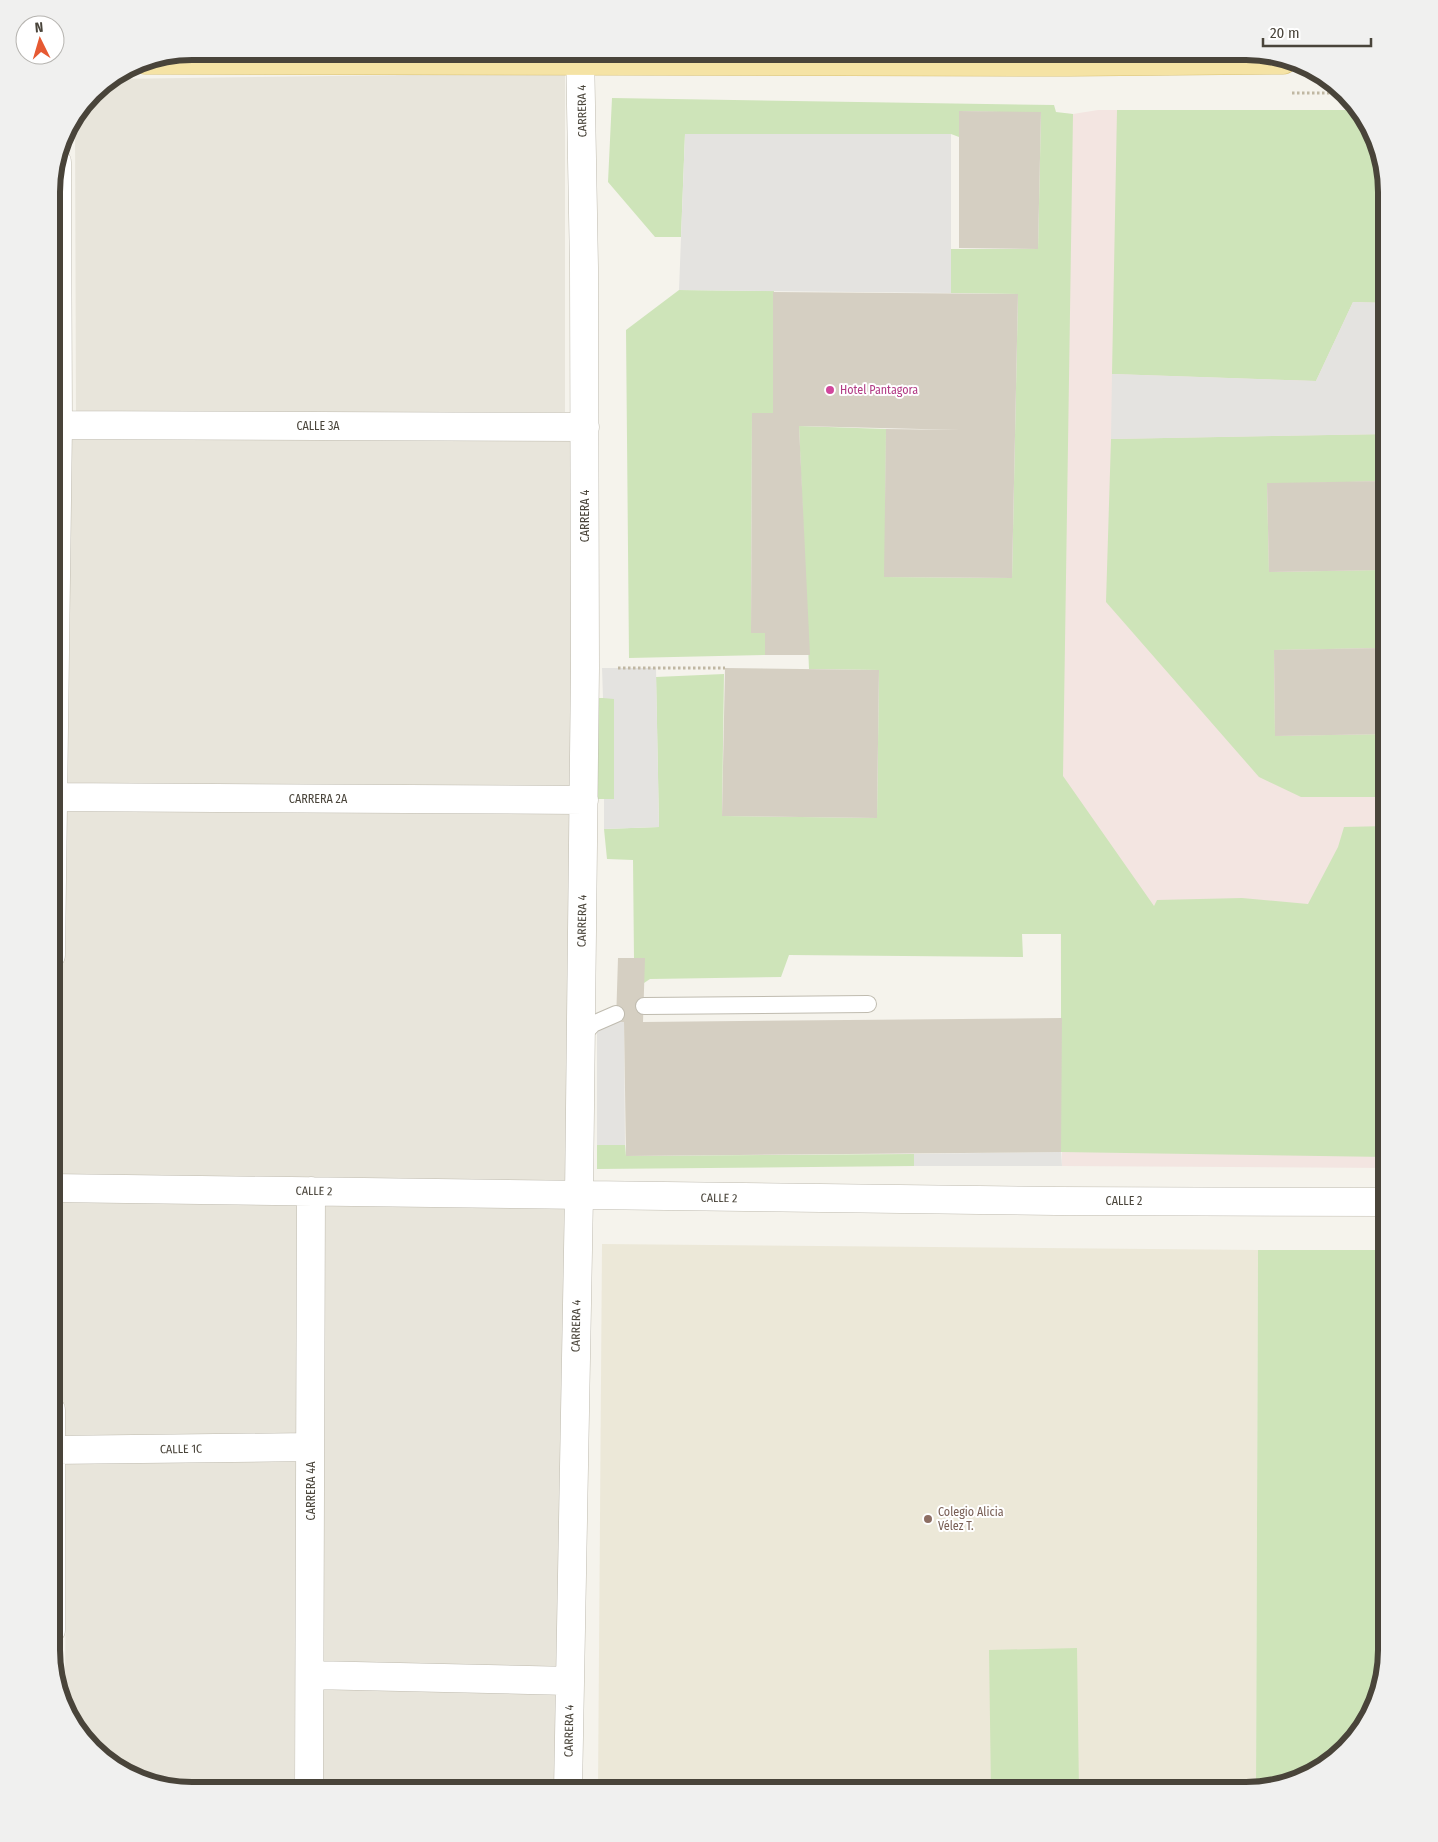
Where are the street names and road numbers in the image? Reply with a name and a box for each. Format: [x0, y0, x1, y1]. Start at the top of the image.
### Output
street label: CARRERA 4 [575, 84, 589, 137]
street label: CALLE 3A [296, 419, 340, 433]
street label: CARRERA 4 [578, 490, 592, 542]
street label: CARRERA 2A [289, 792, 348, 806]
street label: CARRERA 4 [575, 894, 589, 947]
street label: CALLE 2 [295, 1184, 333, 1198]
street label: CALLE 2 [700, 1191, 738, 1205]
street label: CALLE 2 [1106, 1194, 1142, 1208]
street label: CARRERA 4 [569, 1299, 583, 1352]
street label: CALLE 1C [160, 1442, 202, 1456]
street label: CARRERA 4A [304, 1461, 318, 1520]
street label: CARRERA 4 [562, 1704, 576, 1757]

